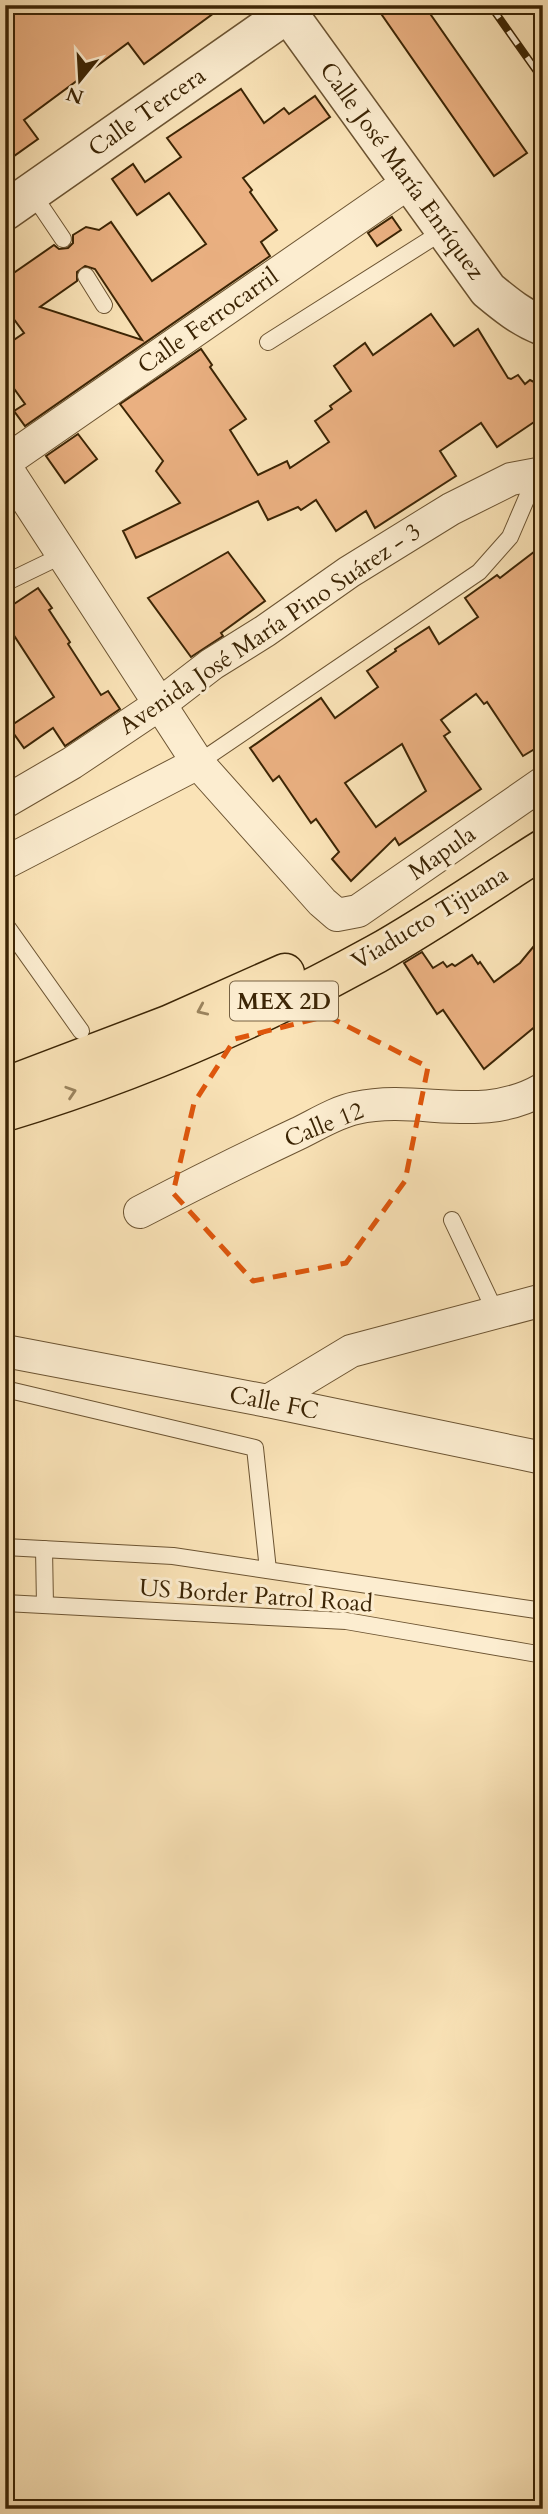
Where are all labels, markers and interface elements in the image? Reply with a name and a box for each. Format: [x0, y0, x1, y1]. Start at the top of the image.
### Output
north arrow [46, 46, 116, 116]
street label: Calle José María Enríquez [312, 55, 492, 287]
street label: Calle Tercera [82, 59, 213, 165]
text: N [63, 80, 87, 110]
street label: Calle Ferrocarril [131, 260, 285, 382]
street label: Avenida José María Pino Suárez - 3 [113, 515, 427, 743]
street label: Mapula [402, 818, 483, 888]
street label: Viaducto Tijuana [346, 858, 515, 978]
road number: MEX 2D [230, 982, 338, 1020]
one-way arrow [197, 1002, 210, 1016]
one-way arrow [64, 1086, 76, 1100]
street label: Calle 12 [279, 1094, 369, 1156]
street label: Calle FC [227, 1378, 321, 1428]
street label: US Border Patrol Road [138, 1571, 374, 1621]

